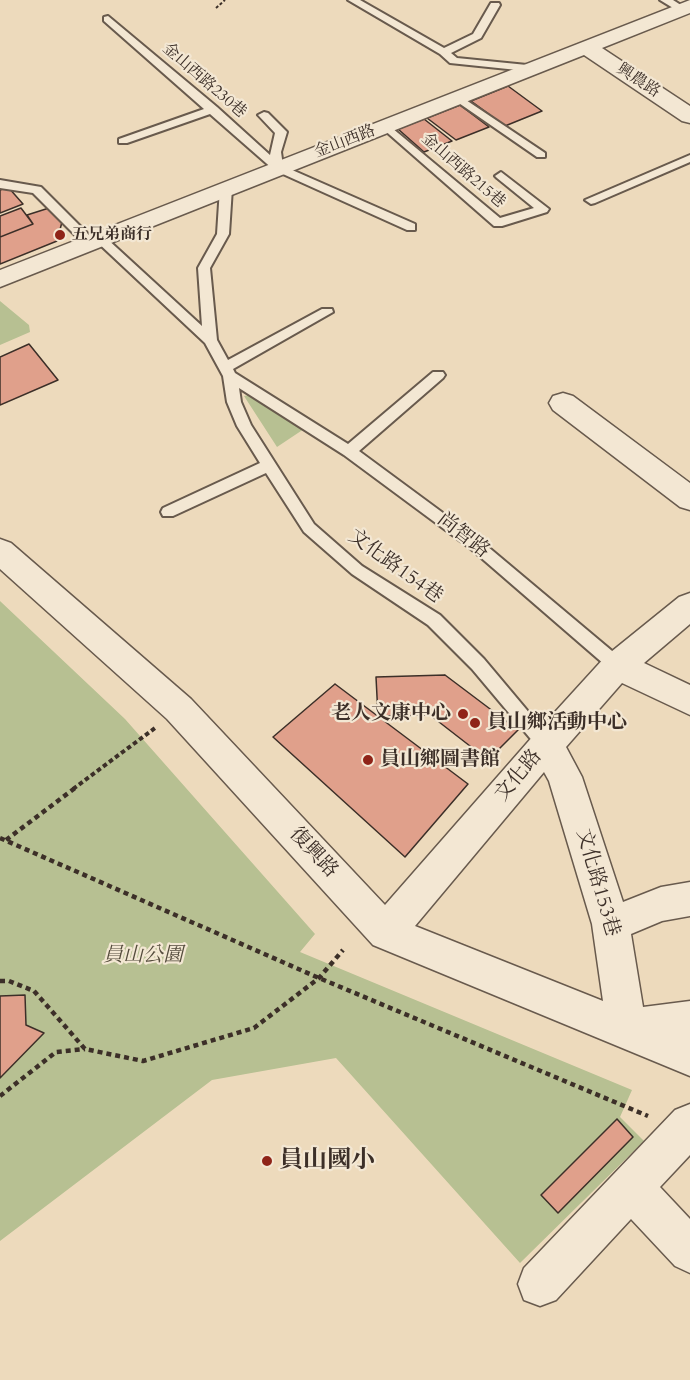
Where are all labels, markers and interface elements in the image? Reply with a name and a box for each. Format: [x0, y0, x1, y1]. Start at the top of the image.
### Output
street label: 金山西路230巷 [158, 39, 250, 123]
street label: 興農路 [613, 60, 663, 102]
street label: 金山西路 [312, 122, 378, 162]
street label: 金山西路215巷 [417, 129, 509, 213]
place label: 五兄弟商行 [72, 225, 152, 245]
marker: 五兄弟商行 [53, 228, 67, 242]
street label: 尚智路 [432, 508, 494, 564]
street label: 文化路154巷 [343, 525, 447, 609]
place label: 老人文康中心 [331, 702, 451, 726]
marker: 老人文康中心 [456, 707, 470, 721]
place label: 員山鄉活動中心 [487, 711, 627, 735]
marker: 員山鄉活動中心 [468, 716, 482, 730]
street label: 文化路 [491, 745, 547, 807]
place label: 員山鄉圖書館 [380, 748, 500, 772]
marker: 員山鄉圖書館 [361, 753, 375, 767]
street label: 復興路 [284, 823, 342, 883]
street label: 文化路153巷 [570, 826, 624, 940]
park label: 員山公園 [103, 944, 183, 968]
place label: 員山國小 [279, 1147, 375, 1175]
marker: 員山國小 [260, 1154, 274, 1168]

